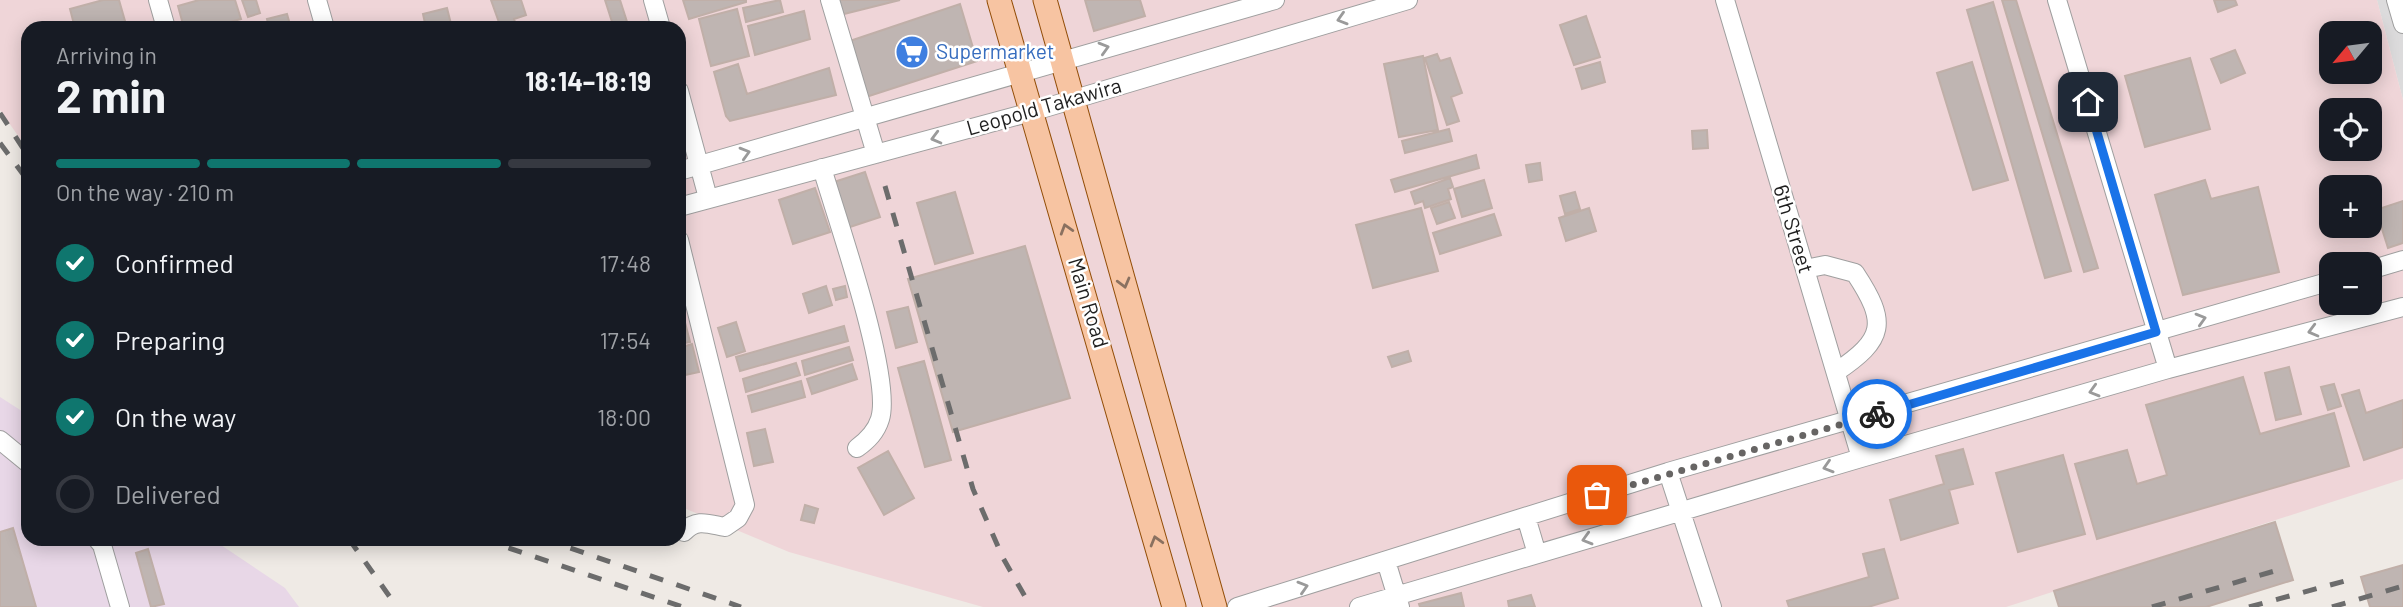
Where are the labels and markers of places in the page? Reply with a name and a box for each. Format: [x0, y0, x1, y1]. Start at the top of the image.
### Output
supermarket icon: Supermarket [893, 33, 931, 71]
place label: Supermarket [936, 38, 1054, 63]
pin [2058, 72, 2118, 132]
pin [1567, 465, 1627, 525]

